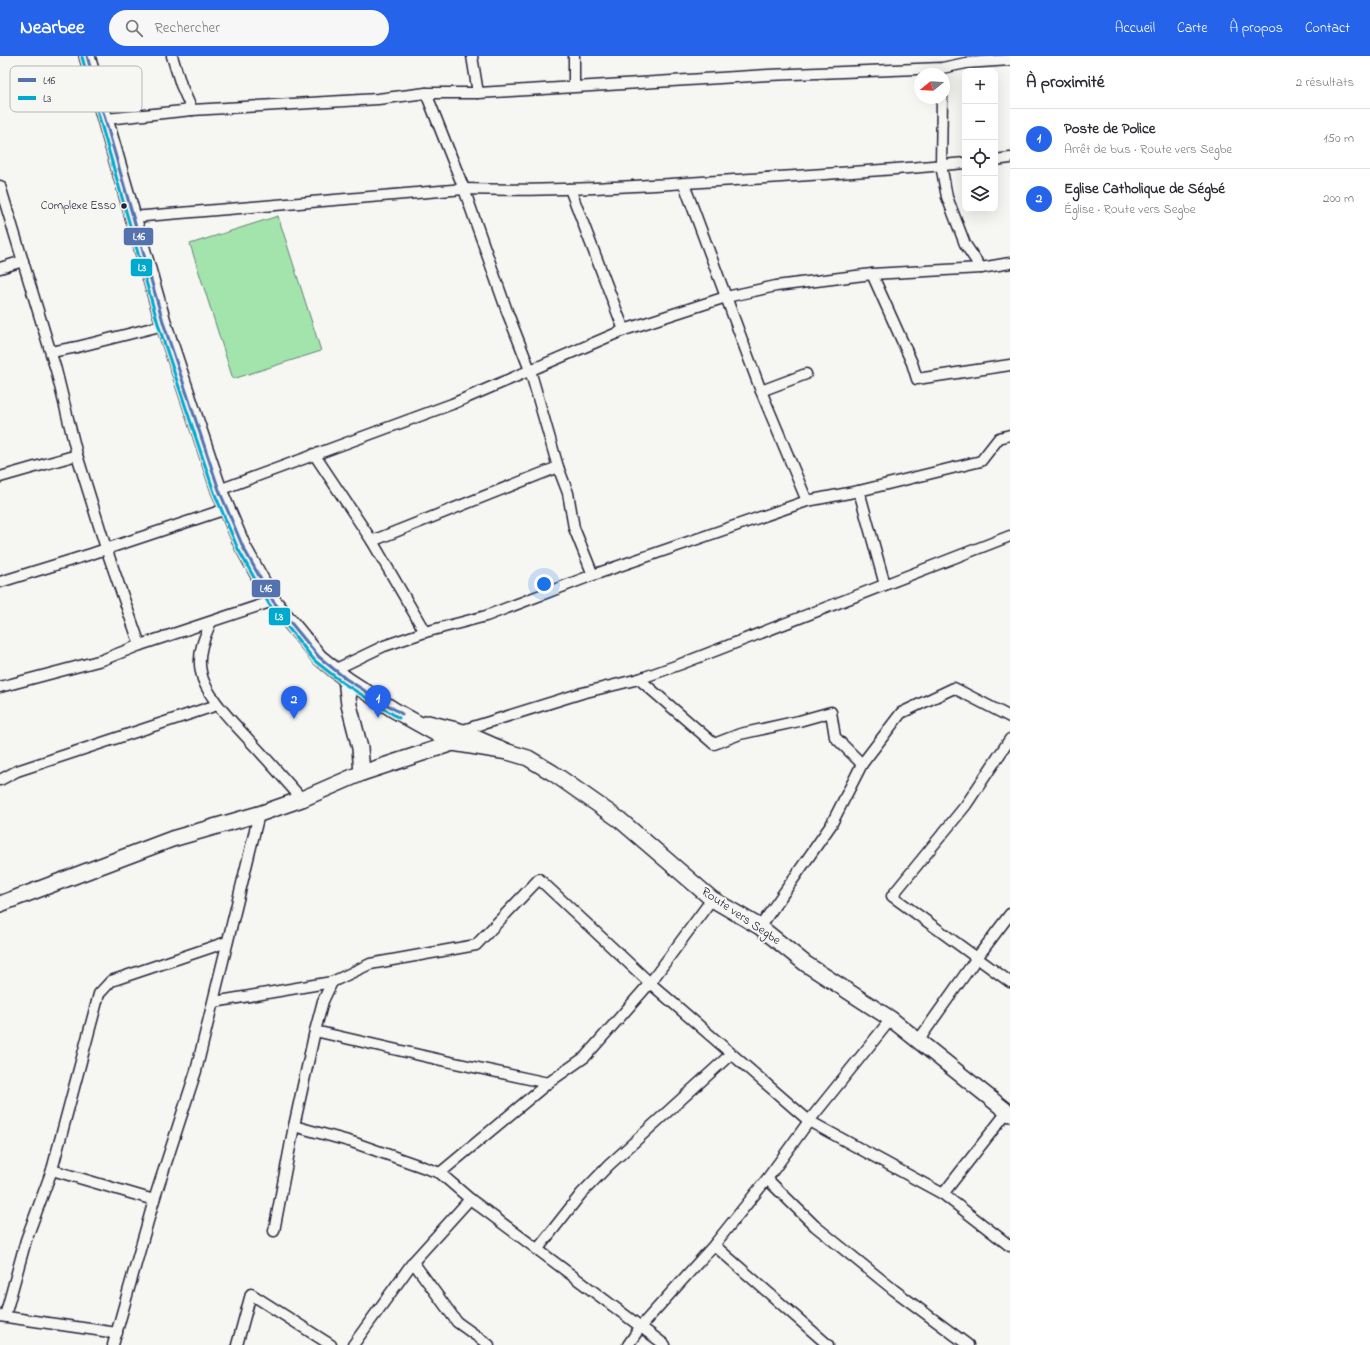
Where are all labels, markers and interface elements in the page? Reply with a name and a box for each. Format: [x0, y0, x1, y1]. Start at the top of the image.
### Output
search box [109, 10, 389, 46]
text: Nearbee [20, 15, 85, 42]
icon: search [123, 17, 145, 39]
text: Rechercher [155, 17, 220, 39]
text: Accueil [1115, 18, 1155, 39]
text: Carte [1177, 18, 1208, 39]
text: À propos [1230, 18, 1283, 39]
text: Contact [1305, 18, 1350, 39]
legend [10, 66, 142, 112]
north arrow [914, 68, 950, 104]
map controls [962, 68, 998, 212]
button: + [962, 68, 998, 104]
text: À proximité [1026, 70, 1104, 95]
text: L16 [43, 73, 56, 89]
text: 2 résultats [1296, 73, 1354, 92]
text: L3 [43, 91, 52, 107]
button: − [962, 104, 998, 140]
text: Poste de Police [1064, 118, 1155, 140]
text: 1 [1037, 129, 1041, 148]
text: 150 m [1323, 129, 1354, 148]
button: locate [962, 140, 998, 176]
text: Arrêt de bus · Route vers Segbe [1064, 140, 1232, 159]
button: layers [962, 176, 998, 212]
text: Eglise Catholique de Ségbé [1064, 178, 1225, 200]
text: 2 [1036, 189, 1042, 208]
text: 200 m [1323, 189, 1354, 208]
place label: Complexe Esso [41, 197, 116, 215]
text: Église · Route vers Segbe [1064, 200, 1196, 219]
marker: Complexe Esso [119, 201, 129, 211]
line badge: L16 [123, 227, 154, 246]
text: L16 [133, 229, 145, 245]
line badge: L3 [130, 258, 153, 277]
text: L3 [138, 260, 147, 276]
your location [534, 574, 554, 594]
line badge: L16 [251, 579, 281, 598]
text: L16 [260, 581, 272, 597]
line badge: L3 [268, 607, 291, 626]
text: L3 [275, 609, 284, 625]
pin: 1 [365, 685, 391, 718]
pin: 2 [281, 686, 307, 719]
street label: Route vers Segbe [697, 882, 785, 951]

